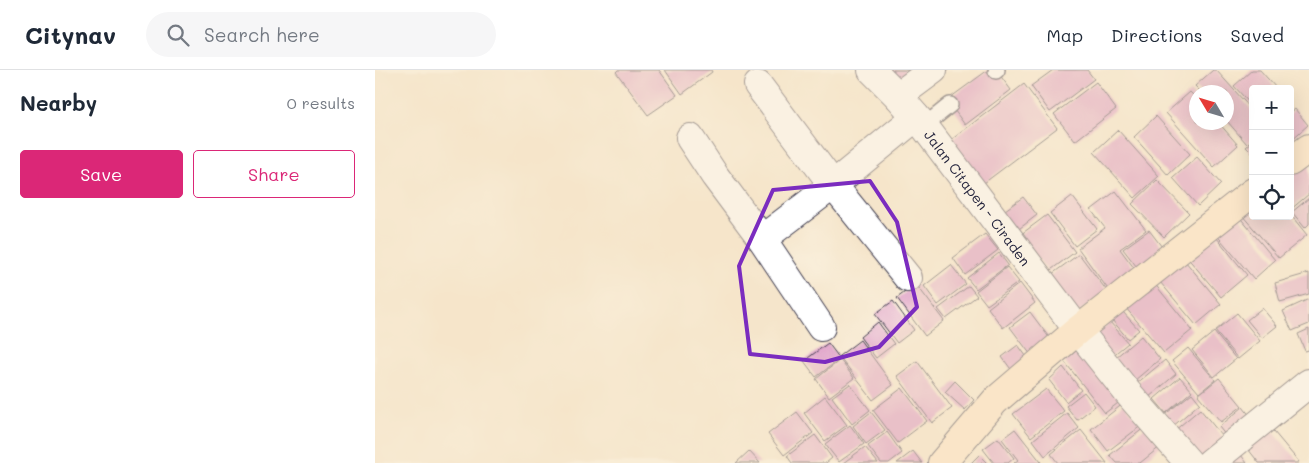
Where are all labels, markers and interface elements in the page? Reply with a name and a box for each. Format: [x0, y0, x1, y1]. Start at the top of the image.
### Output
search box [146, 12, 496, 57]
text: Citynav [25, 19, 116, 50]
icon: search [164, 21, 192, 49]
text: Search here [204, 22, 320, 47]
text: Map [1046, 23, 1083, 47]
text: Directions [1111, 23, 1203, 47]
text: Saved [1231, 23, 1284, 47]
north arrow [1189, 85, 1234, 130]
map controls [1249, 85, 1294, 220]
button: + [1249, 85, 1294, 130]
text: Nearby [20, 89, 97, 116]
text: 0 results [287, 92, 355, 113]
street label: Jalan Citapen - Ciraden [921, 126, 1035, 269]
button: − [1249, 130, 1294, 175]
button: Save [20, 150, 183, 198]
button: Share [193, 150, 355, 198]
button: locate [1249, 175, 1294, 220]

